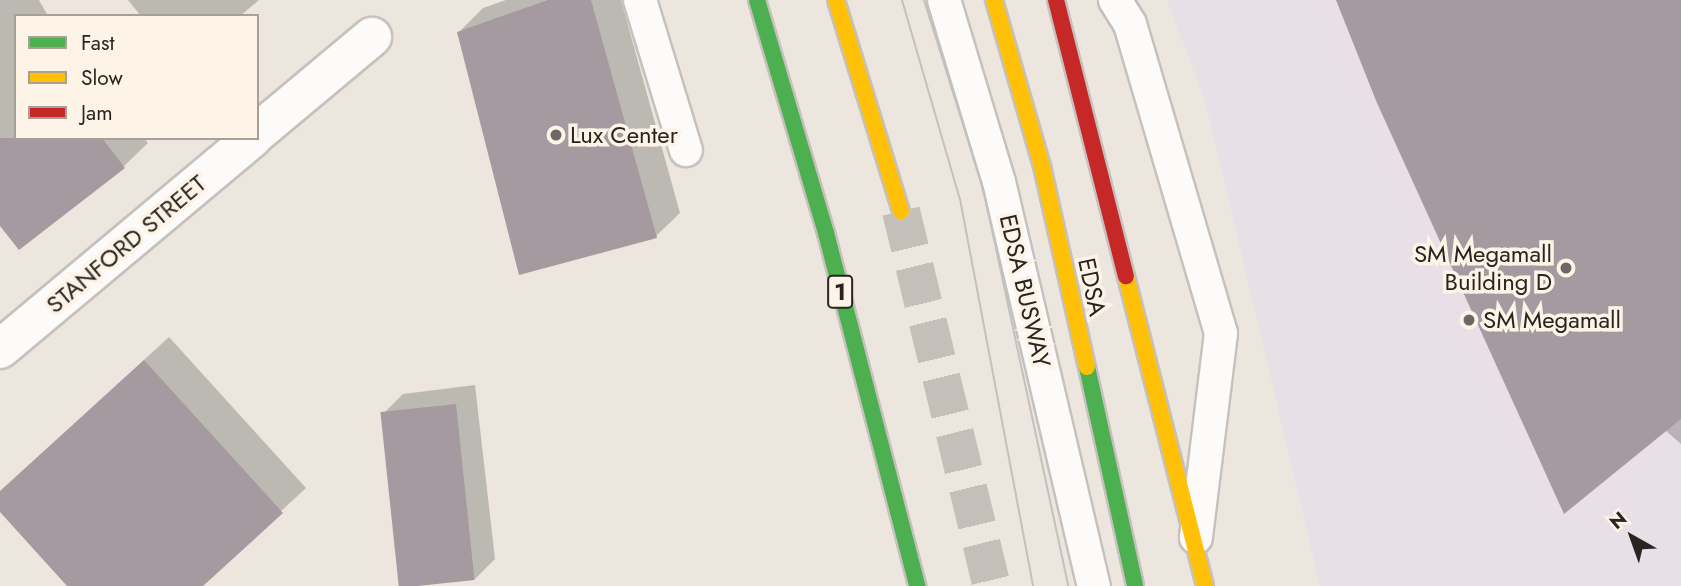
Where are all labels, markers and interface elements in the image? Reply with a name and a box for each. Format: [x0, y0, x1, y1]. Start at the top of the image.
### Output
legend [14, 14, 259, 140]
text: Fast [81, 28, 114, 58]
text: Slow [81, 63, 123, 93]
text: Jam [81, 98, 113, 128]
place label: Lux Center [570, 121, 678, 149]
marker: Lux Center [548, 127, 564, 143]
street label: STANFORD STREET [40, 169, 212, 319]
street label: EDSA BUSWAY [993, 212, 1057, 370]
place label: SM Megamall Building D [1414, 240, 1552, 296]
street label: EDSA [1072, 255, 1112, 319]
marker: SM Megamall Building D [1558, 260, 1574, 276]
road number: 1 [826, 272, 854, 312]
place label: SM Megamall [1483, 306, 1621, 334]
marker: SM Megamall [1461, 312, 1477, 328]
north arrow [1597, 502, 1667, 572]
text: N [1604, 505, 1633, 536]

